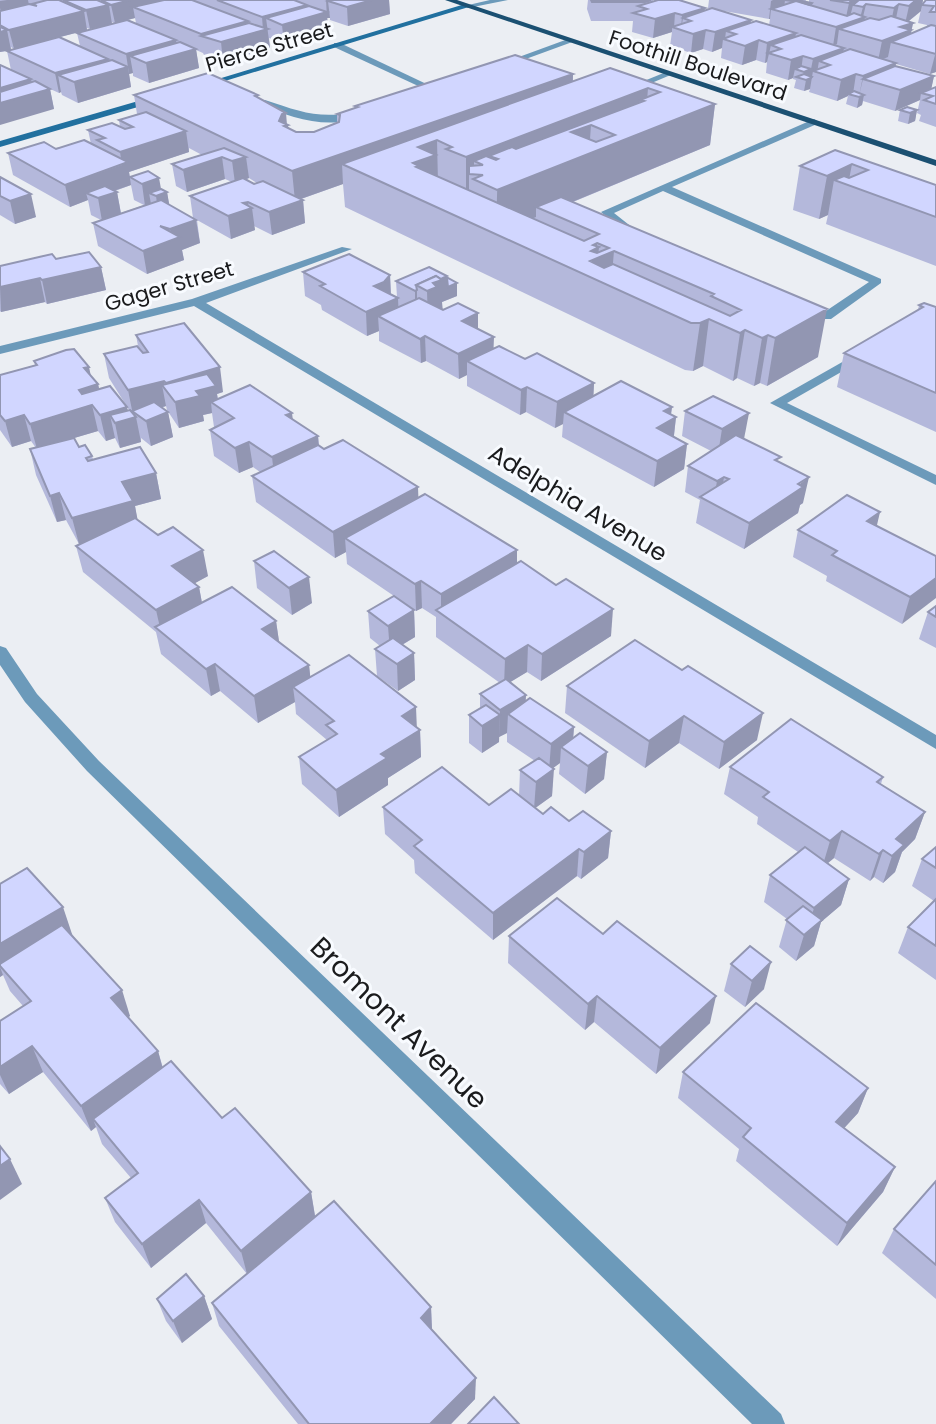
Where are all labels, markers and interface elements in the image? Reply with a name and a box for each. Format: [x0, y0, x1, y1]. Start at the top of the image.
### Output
street label: Pierce Street [202, 15, 336, 79]
street label: Foothill Boulevard [605, 23, 791, 107]
street label: Gager Street [101, 254, 237, 318]
street label: Adelphia Avenue [482, 436, 674, 570]
street label: Bromont Avenue [302, 928, 496, 1118]

